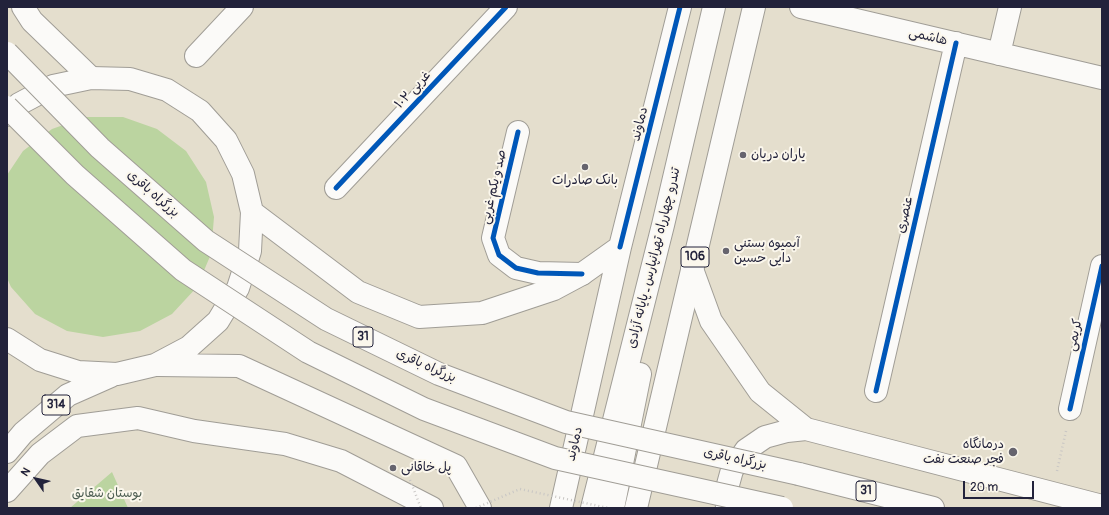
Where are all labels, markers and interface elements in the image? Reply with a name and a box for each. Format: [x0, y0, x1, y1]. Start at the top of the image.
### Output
street label: هاشمی [907, 25, 949, 49]
street label: ۱۰۲ غربی [392, 68, 434, 112]
street label: دماوند [628, 105, 652, 143]
place label: یاران دریان [751, 147, 805, 163]
street label: صد و یکم غربی [478, 148, 510, 226]
marker: یاران دریان [738, 150, 748, 160]
marker: بانک صادرات [580, 162, 590, 172]
street label: تندرو چهارراه تهرانپارس ـ پایانه آزادی [624, 166, 684, 350]
street label: بزرگراه باقری [124, 167, 182, 221]
place label: بانک صادرات [552, 173, 618, 189]
street label: عنصری [893, 195, 917, 235]
place label: آبمیوه بستنی دایی حسین [734, 236, 800, 267]
marker: آبمیوه بستنی دایی حسین [721, 246, 731, 256]
road number: 106 [681, 247, 709, 267]
street label: کریمی [1064, 317, 1086, 353]
road number: 31 [353, 327, 373, 347]
street label: بزرگراه باقری [394, 346, 458, 386]
road number: 314 [42, 395, 70, 415]
street label: دماوند [563, 425, 587, 463]
place label: درمانگاه فجر صنعت نفت [923, 437, 1004, 468]
street label: بزرگراه باقری [702, 445, 768, 473]
marker: درمانگاه فجر صنعت نفت [1007, 446, 1019, 458]
north arrow [16, 459, 56, 499]
place label: پل خاقانی [401, 460, 451, 476]
marker: پل خاقانی [388, 463, 398, 473]
text: N [18, 465, 33, 479]
scale bar [965, 473, 1036, 499]
text: 20 m [970, 480, 998, 495]
road number: 31 [856, 481, 876, 501]
park label: بوستان شقایق [72, 486, 142, 502]

